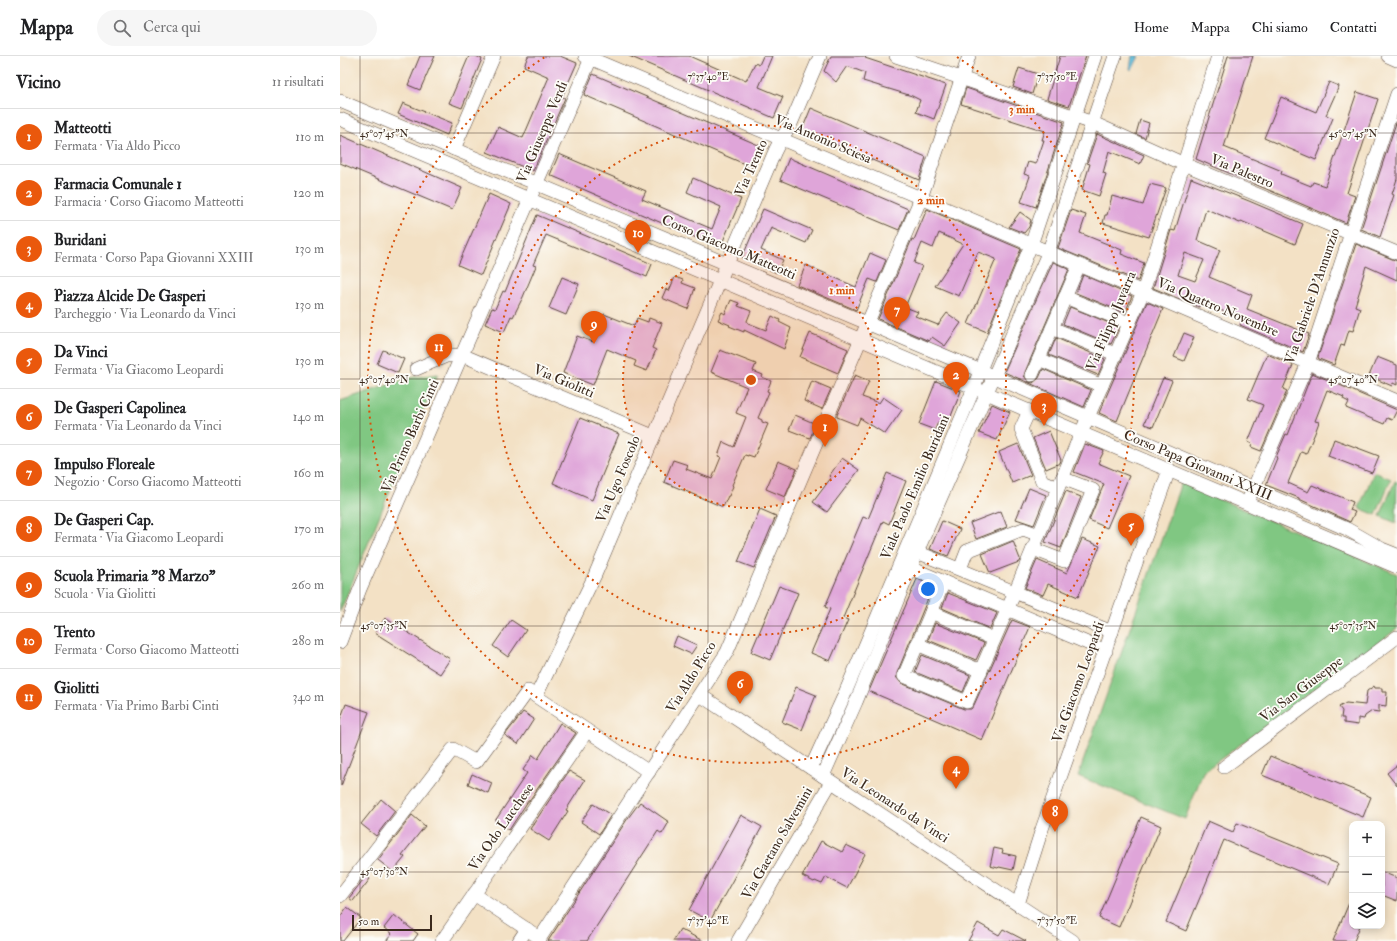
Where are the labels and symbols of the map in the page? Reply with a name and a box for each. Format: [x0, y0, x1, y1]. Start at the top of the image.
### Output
text: 7°37'40"E [687, 71, 729, 83]
text: 7°37'50"E [1037, 71, 1077, 83]
street label: Via Giuseppe Verdi [513, 78, 572, 186]
text: 3 min [1009, 102, 1036, 117]
street label: Via Antonio Sciesa [772, 111, 874, 167]
text: 45°07'45"N [360, 128, 408, 140]
text: 45°07'45"N [1329, 128, 1377, 140]
street label: Via Trento [731, 137, 771, 199]
street label: Via Palestro [1208, 150, 1276, 192]
text: 2 min [917, 193, 945, 208]
street label: Corso Giacomo Matteotti [659, 211, 799, 283]
pin: 10 [625, 220, 651, 253]
street label: Via Gabriele D'Annunzio [1281, 225, 1343, 366]
street label: Via Filippo Juvarra [1082, 269, 1141, 374]
street label: Via Quattro Novembre [1155, 274, 1281, 340]
text: 1 min [829, 283, 856, 298]
pin: 7 [884, 297, 910, 330]
pin: 9 [581, 311, 607, 344]
pin: 11 [426, 334, 452, 367]
street label: Via Giolitti [531, 361, 597, 402]
pin: 2 [943, 362, 969, 395]
centre of rings [744, 373, 758, 387]
text: 45°07'40"N [359, 374, 409, 386]
text: 45°07'40"N [1328, 374, 1378, 386]
street label: Via Primo Barbi Cinti [377, 376, 443, 496]
pin: 3 [1031, 393, 1057, 426]
street label: Viale Paolo Emilio Buridani [877, 412, 953, 562]
pin: 1 [812, 414, 838, 447]
street label: Corso Papa Giovanni XXIII [1121, 426, 1275, 505]
street label: Via Ugo Foscolo [592, 433, 644, 525]
pin: 5 [1118, 513, 1144, 546]
your location [918, 579, 938, 599]
street label: Via Giacomo Leopardi [1048, 619, 1109, 745]
text: 45°07'35"N [360, 620, 408, 632]
text: 45°07'35"N [1329, 620, 1377, 632]
street label: Via Aldo Picco [662, 638, 720, 716]
street label: Via San Giuseppe [1256, 652, 1346, 726]
pin: 6 [727, 671, 753, 704]
pin: 4 [943, 756, 969, 789]
street label: Via Leonardo da Vinci [838, 764, 952, 846]
street label: Via Odo Lucchese [465, 780, 538, 874]
street label: Via Gaetano Salvemini [738, 783, 816, 902]
pin: 8 [1042, 799, 1068, 832]
text: 45°07'30"N [360, 866, 408, 878]
scale bar [352, 913, 432, 932]
text: 7°37'40"E [687, 915, 729, 927]
text: 7°37'50"E [1037, 915, 1077, 927]

